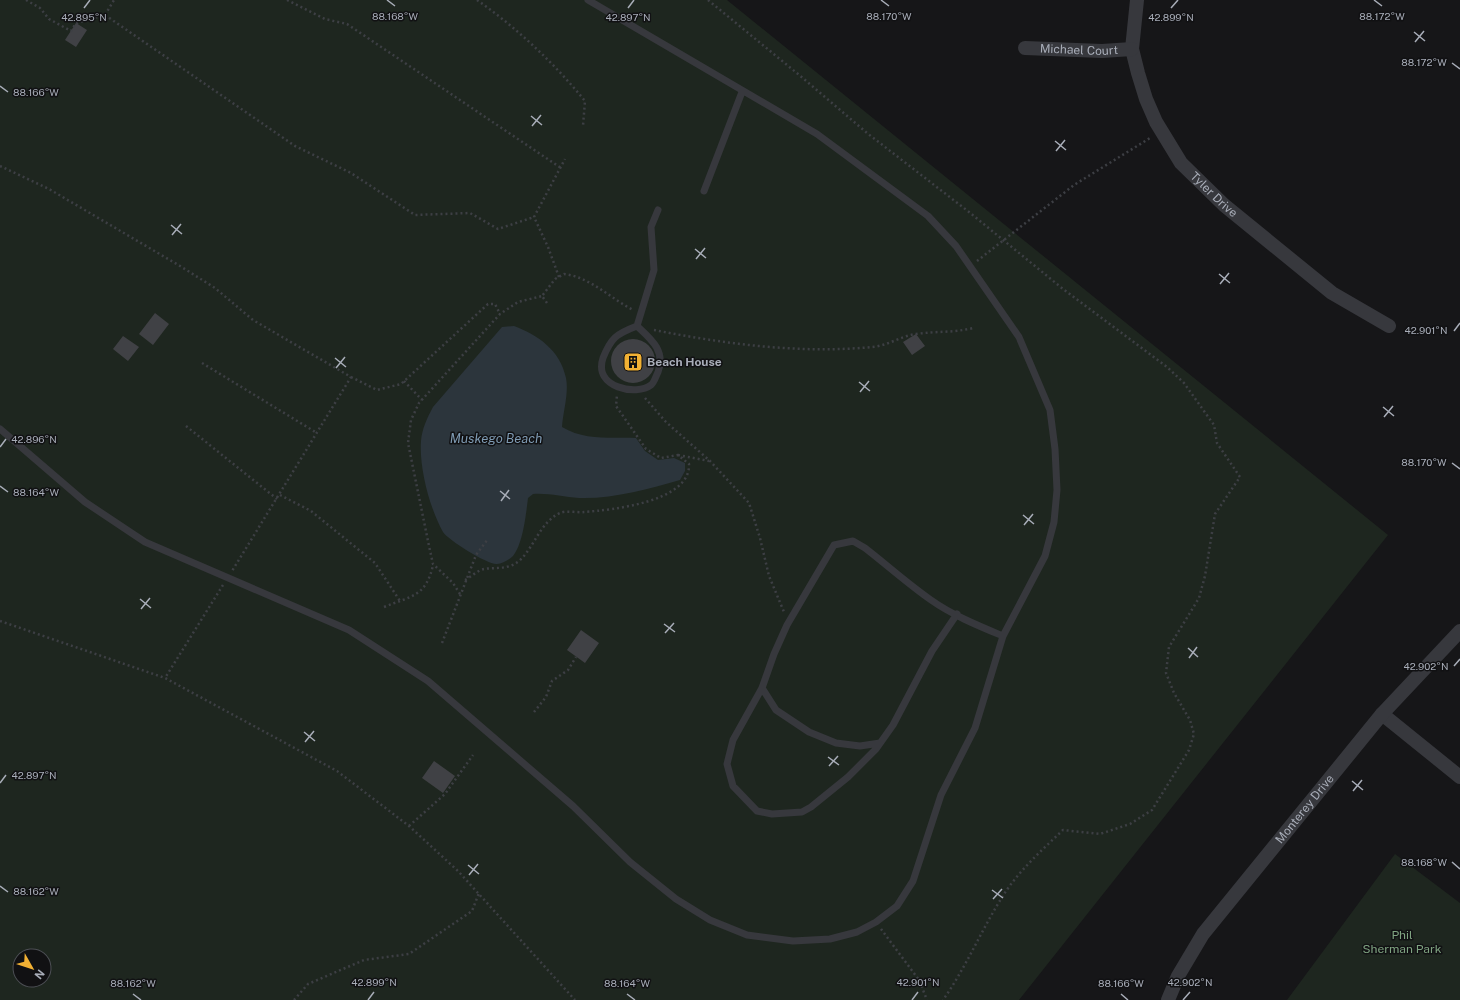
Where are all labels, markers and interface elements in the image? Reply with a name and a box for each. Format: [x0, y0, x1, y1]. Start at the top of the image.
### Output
text: 88.168°W [372, 10, 418, 22]
text: 88.170°W [866, 10, 912, 22]
text: 88.172°W [1359, 10, 1405, 22]
text: 42.895°N [61, 11, 107, 23]
text: 42.897°N [605, 11, 651, 23]
text: 42.899°N [1148, 11, 1194, 23]
street label: Michael Court [1040, 42, 1119, 58]
text: 88.172°W [1401, 56, 1447, 68]
text: 88.166°W [13, 86, 59, 98]
street label: Tyler Drive [1187, 169, 1240, 220]
text: 42.901°N [1404, 324, 1448, 336]
building icon: Beach House [622, 351, 644, 373]
place label: Beach House [647, 355, 722, 369]
water label: Muskego Beach [450, 431, 542, 446]
text: 42.896°N [11, 433, 57, 445]
text: 88.170°W [1401, 456, 1447, 468]
text: 88.164°W [13, 486, 59, 498]
text: 42.902°N [1404, 660, 1448, 672]
text: 42.897°N [11, 769, 57, 781]
street label: Monterey Drive [1273, 772, 1337, 846]
text: 88.168°W [1401, 856, 1447, 868]
text: 88.162°W [13, 885, 59, 897]
park label: Phil Sherman Park [1363, 928, 1442, 956]
north arrow [12, 948, 52, 988]
text: N [32, 967, 47, 981]
text: 42.899°N [351, 976, 397, 988]
text: 42.901°N [896, 976, 940, 988]
text: 42.902°N [1168, 976, 1212, 988]
text: 88.162°W [110, 977, 156, 989]
text: 88.164°W [604, 977, 650, 989]
text: 88.166°W [1098, 977, 1144, 989]

